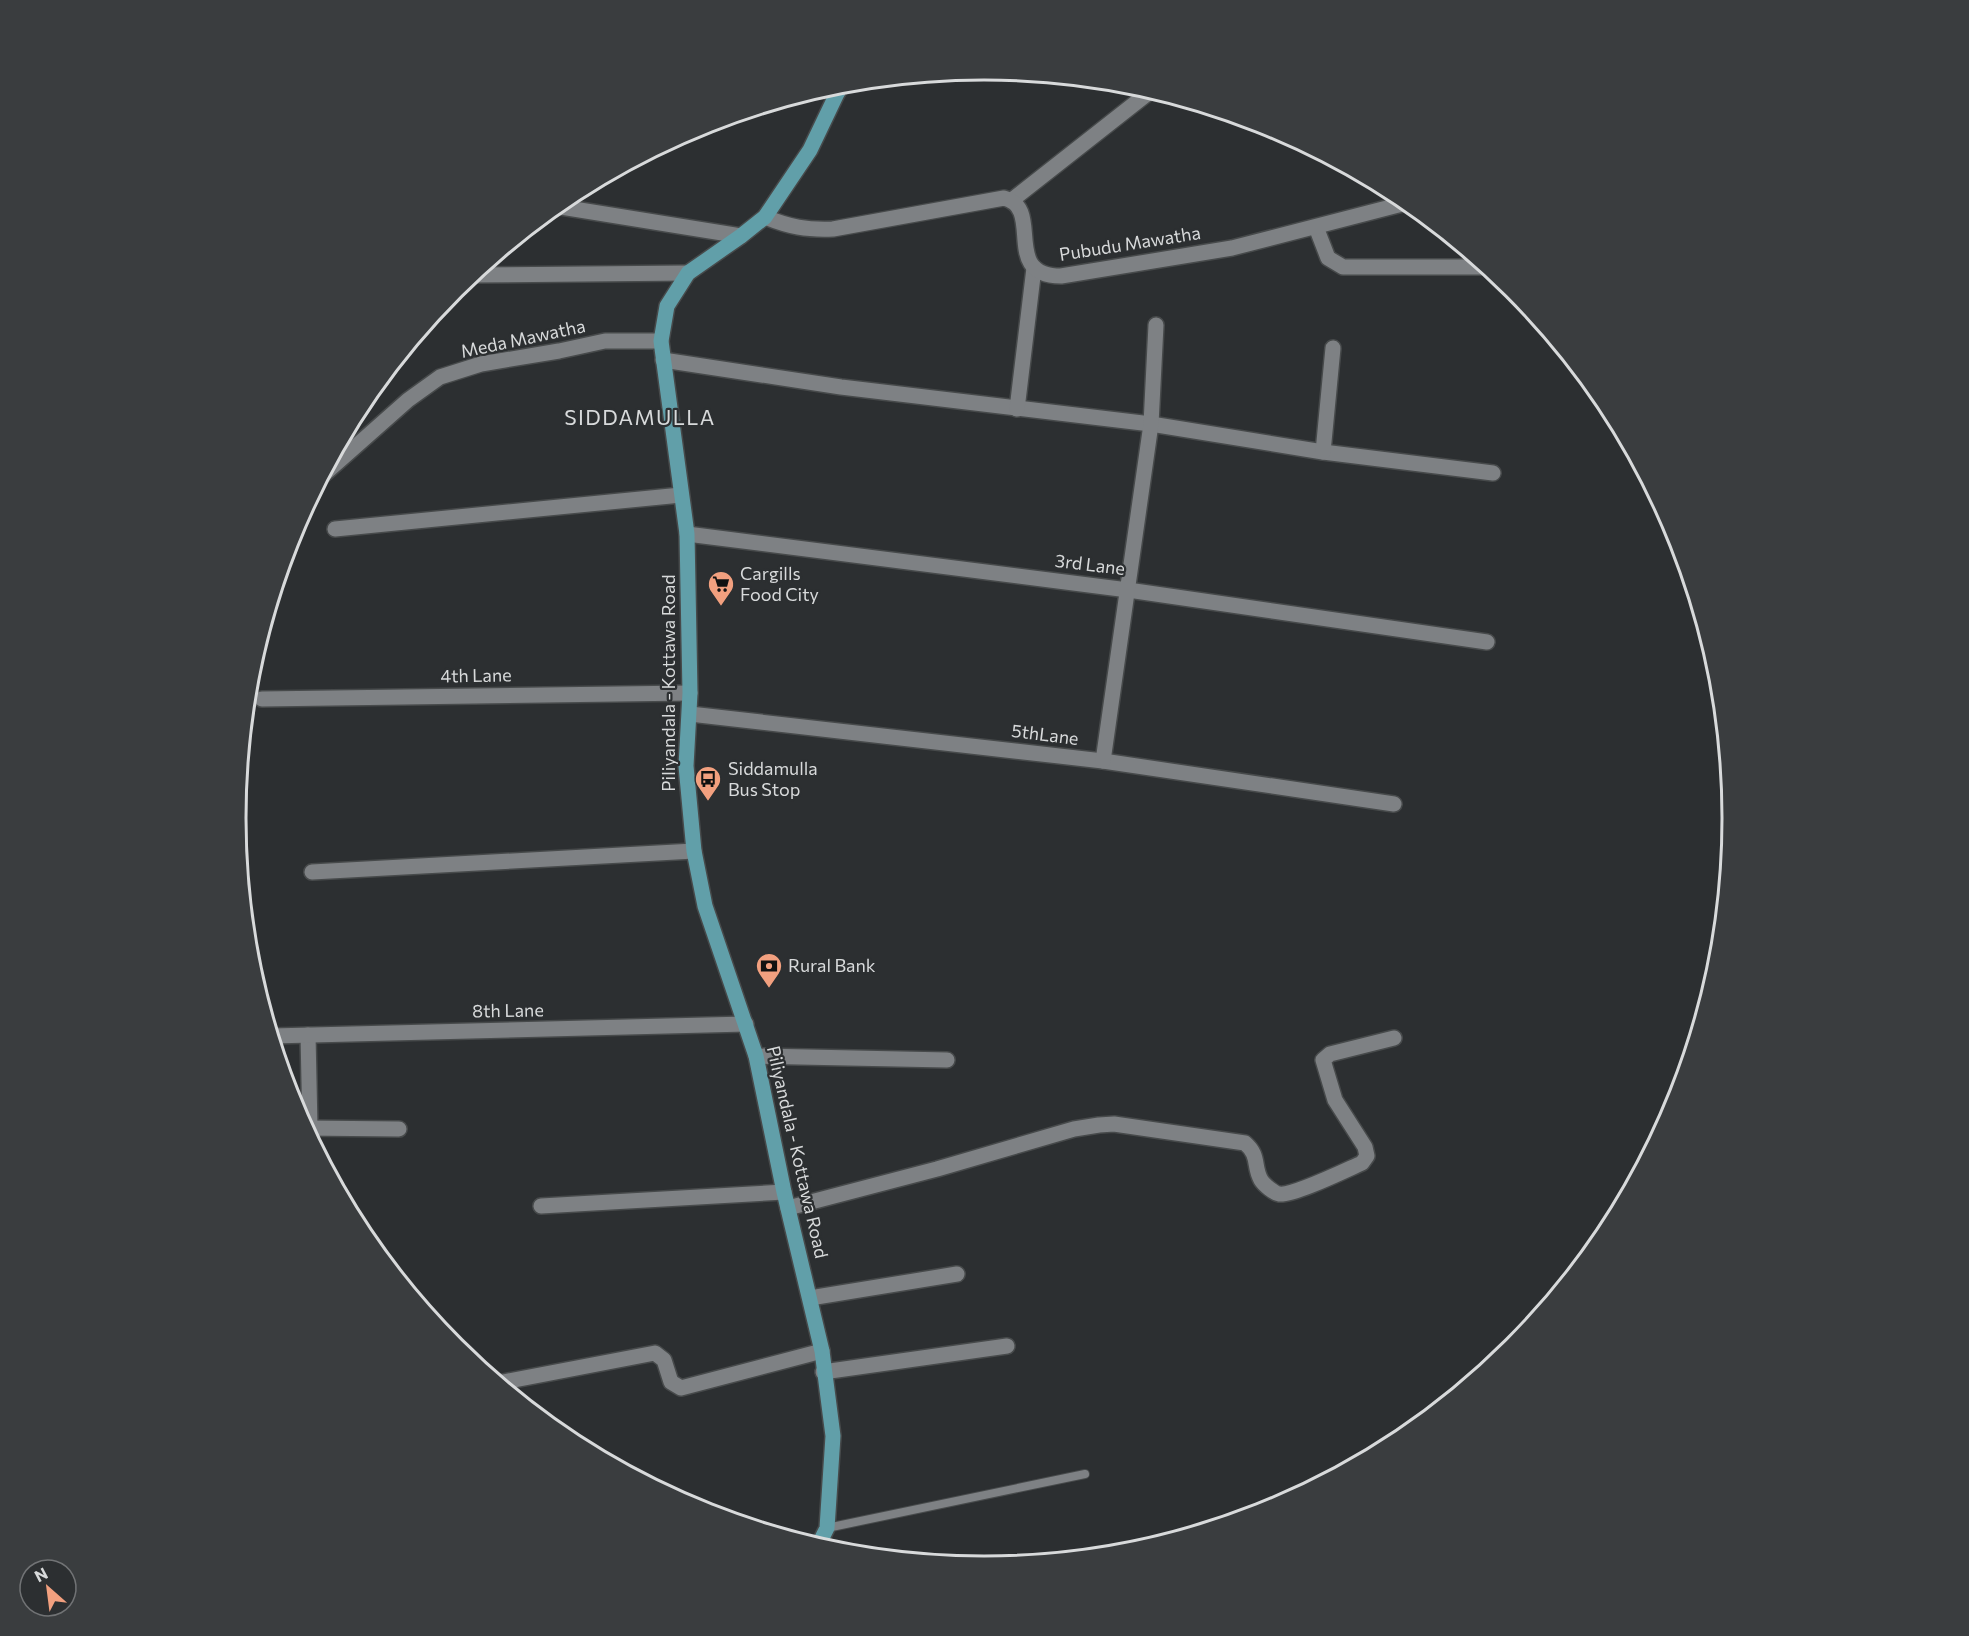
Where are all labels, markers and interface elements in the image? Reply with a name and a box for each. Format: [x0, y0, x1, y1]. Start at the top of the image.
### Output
street label: Pubudu Mawatha [1058, 221, 1202, 265]
street label: Meda Mawatha [458, 314, 587, 362]
district label: SIDDAMULLA [564, 404, 716, 429]
street label: 3rd Lane [1054, 549, 1126, 579]
place label: Cargills Food City [740, 562, 819, 605]
supermarket icon: Cargills Food City [706, 569, 736, 607]
street label: Piliyandala - Kottawa Road [657, 574, 679, 792]
street label: 4th Lane [440, 663, 512, 687]
street label: 5thLane [1010, 719, 1080, 749]
place label: Siddamulla Bus Stop [728, 757, 818, 800]
bus stop icon: Siddamulla Bus Stop [693, 764, 723, 802]
bank icon: Rural Bank [754, 951, 784, 989]
place label: Rural Bank [788, 954, 876, 976]
street label: 8th Lane [472, 998, 544, 1022]
street label: Piliyandala - Kottawa Road [763, 1043, 833, 1260]
north arrow [18, 1558, 78, 1618]
text: N [31, 1563, 50, 1586]

